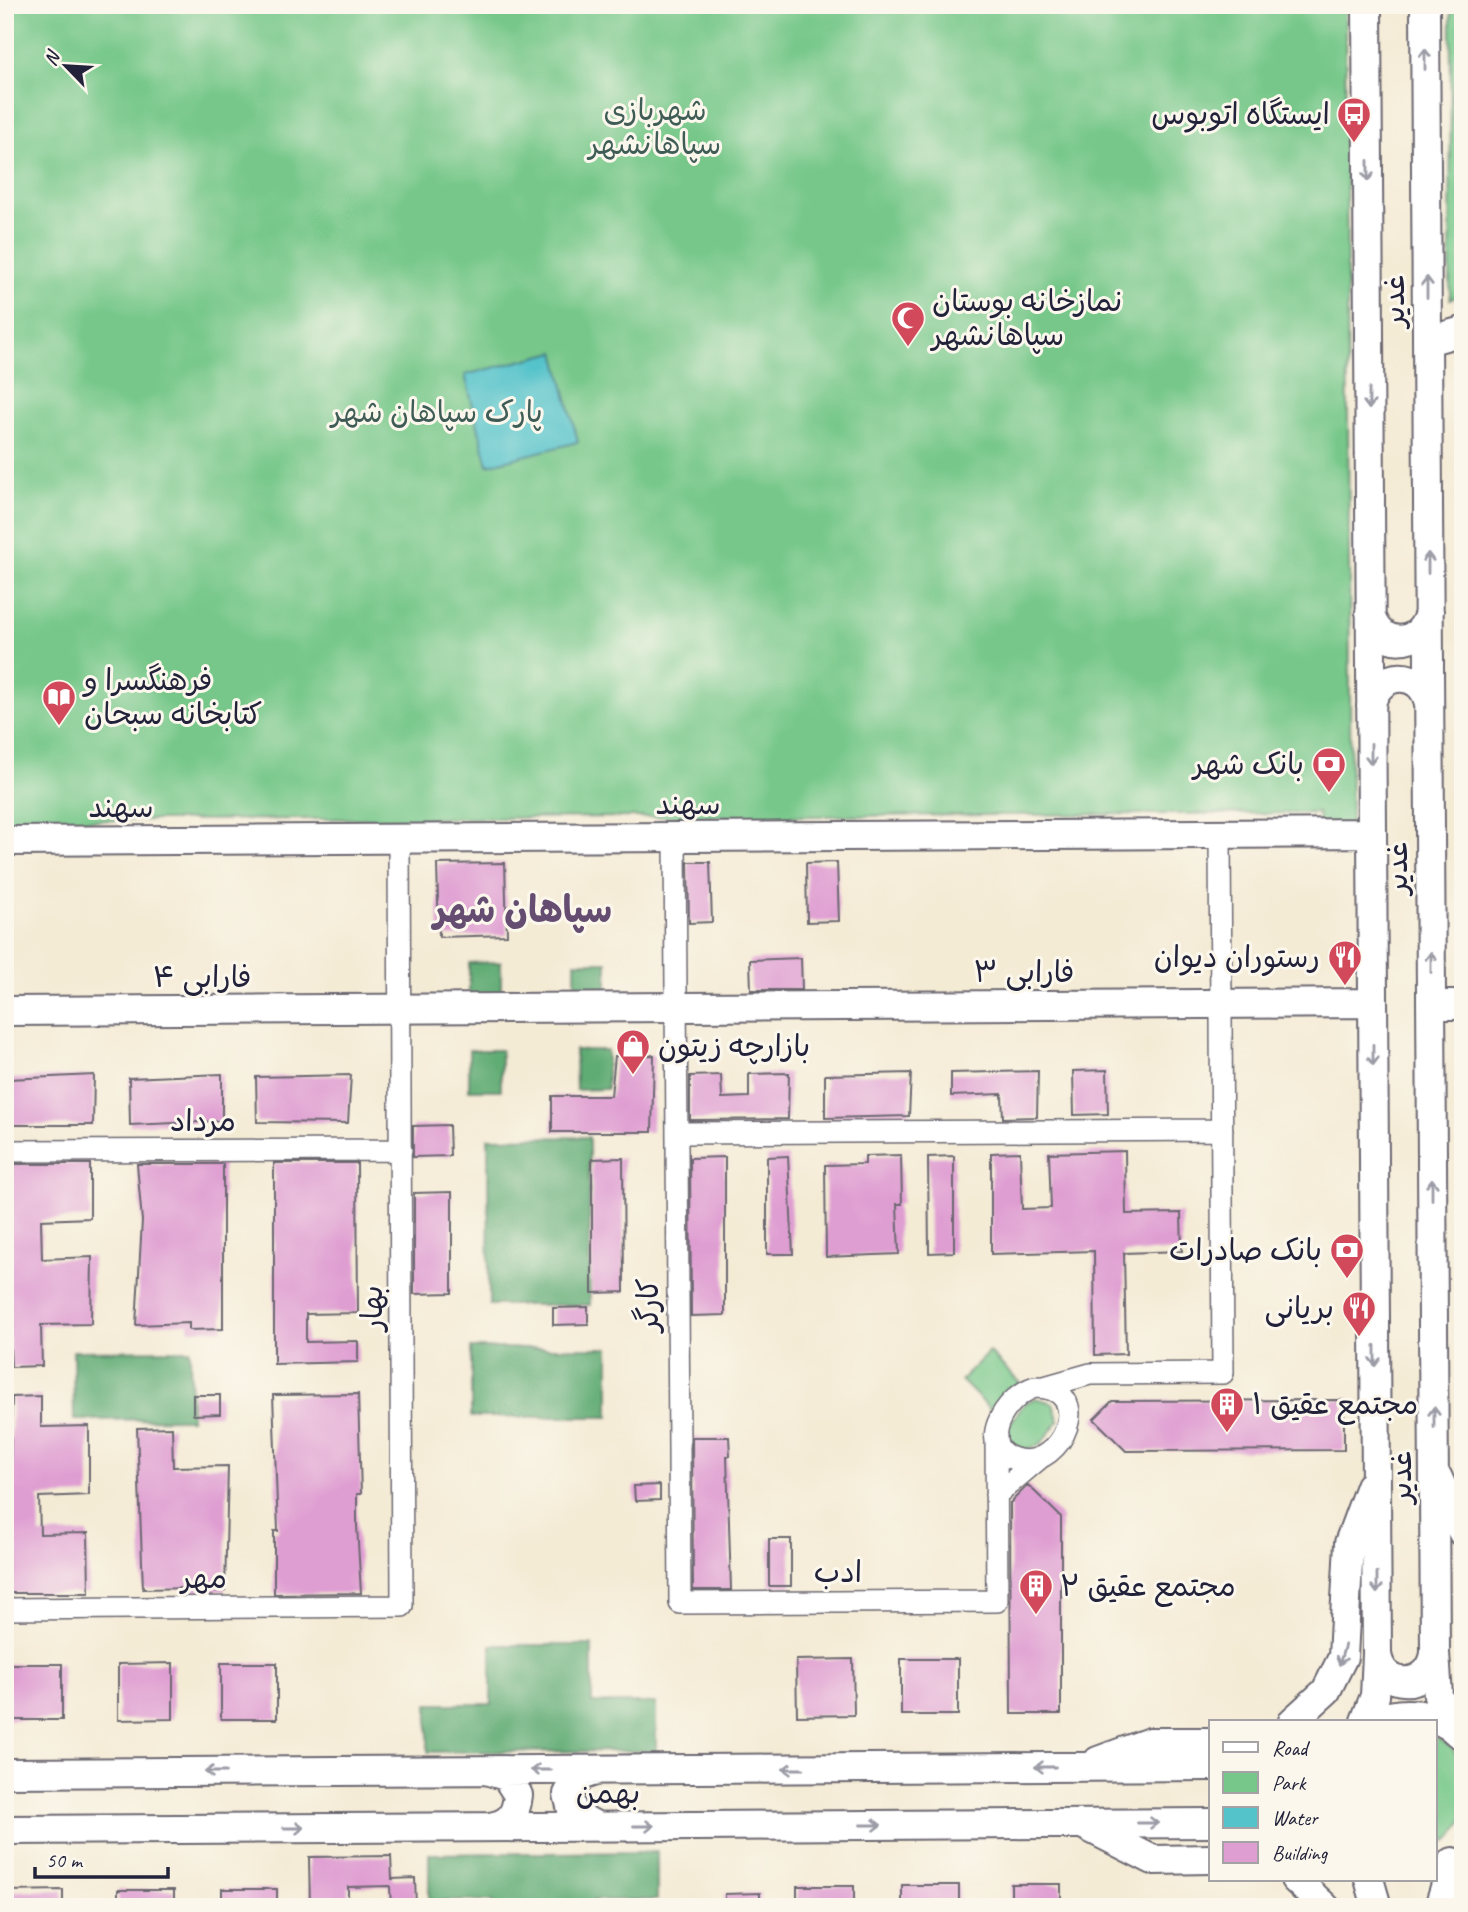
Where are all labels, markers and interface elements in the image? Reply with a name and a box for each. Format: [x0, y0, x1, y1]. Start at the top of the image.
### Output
north arrow [32, 32, 102, 102]
text: N [38, 46, 66, 70]
one-way arrow [1418, 48, 1432, 71]
park label: شهربازی سپاهانشهر [586, 91, 721, 163]
place label: ایستگاه اتوبوس [1151, 95, 1330, 133]
bus stop icon: ایستگاه اتوبوس [1335, 95, 1373, 144]
one-way arrow [1361, 160, 1375, 183]
street label: غدیر [1375, 275, 1413, 330]
one-way arrow [1420, 275, 1434, 298]
place label: نمازخانه بوستان سپاهانشهر [929, 282, 1122, 354]
mosque icon: نمازخانه بوستان سپاهانشهر [889, 299, 927, 348]
one-way arrow [1362, 387, 1376, 410]
park label: پارک سپاهان شهر [328, 393, 543, 431]
one-way arrow [1421, 552, 1435, 575]
place label: فرهنگسرا و کتابخانه سبحان [82, 661, 262, 733]
library icon: فرهنگسرا و کتابخانه سبحان [40, 678, 78, 727]
one-way arrow [1364, 742, 1378, 765]
place label: بانک شهر [1190, 745, 1304, 783]
bank icon: بانک شهر [1310, 745, 1348, 794]
street label: سهند [655, 785, 721, 823]
street label: سهند [88, 788, 154, 826]
street label: غدیر [1378, 842, 1416, 897]
district label: سپاهان شهر [431, 886, 612, 933]
place label: رستوران دیوان [1154, 938, 1320, 977]
restaurant icon: رستوران دیوان [1326, 938, 1364, 987]
one-way arrow [1424, 950, 1438, 973]
street label: فارابی ۳ [974, 953, 1074, 991]
street label: فارابی ۴ [153, 958, 251, 996]
shop icon: بازارچه زیتون [614, 1027, 652, 1076]
place label: بازارچه زیتون [658, 1027, 810, 1065]
one-way arrow [1367, 1043, 1380, 1066]
street label: مرداد [170, 1102, 236, 1140]
one-way arrow [1425, 1178, 1439, 1201]
place label: بانک صادرات [1169, 1231, 1322, 1269]
bank icon: بانک صادرات [1328, 1231, 1366, 1280]
street label: کارگر [629, 1278, 667, 1335]
street label: بهار [353, 1285, 391, 1334]
place label: بریانی [1264, 1289, 1334, 1327]
restaurant icon: بریانی [1340, 1289, 1378, 1338]
one-way arrow [1368, 1344, 1382, 1367]
building icon: مجتمع عقیق ۱ [1208, 1385, 1246, 1434]
place label: مجتمع عقیق ۱ [1252, 1385, 1418, 1426]
one-way arrow [1427, 1405, 1441, 1428]
street label: غدیر [1382, 1451, 1420, 1506]
street label: ادب [814, 1553, 862, 1591]
street label: مهر [178, 1559, 227, 1597]
building icon: مجتمع عقیق ۲ [1017, 1567, 1055, 1616]
place label: مجتمع عقیق ۲ [1060, 1567, 1236, 1608]
one-way arrow [1370, 1572, 1384, 1595]
one-way arrow [1335, 1644, 1348, 1666]
legend [1209, 1720, 1436, 1881]
text: Road [1272, 1735, 1311, 1761]
one-way arrow [1033, 1760, 1056, 1774]
one-way arrow [781, 1762, 804, 1776]
one-way arrow [529, 1763, 552, 1777]
one-way arrow [204, 1765, 227, 1779]
text: Park [1272, 1770, 1307, 1796]
street label: بهمن [576, 1774, 640, 1812]
text: Water [1272, 1805, 1319, 1831]
one-way arrow [1136, 1816, 1159, 1830]
one-way arrow [860, 1818, 883, 1832]
one-way arrow [632, 1819, 655, 1833]
one-way arrow [282, 1821, 305, 1835]
scale bar [35, 1835, 168, 1879]
text: Building [1272, 1840, 1329, 1866]
text: 50 m [46, 1847, 84, 1873]

